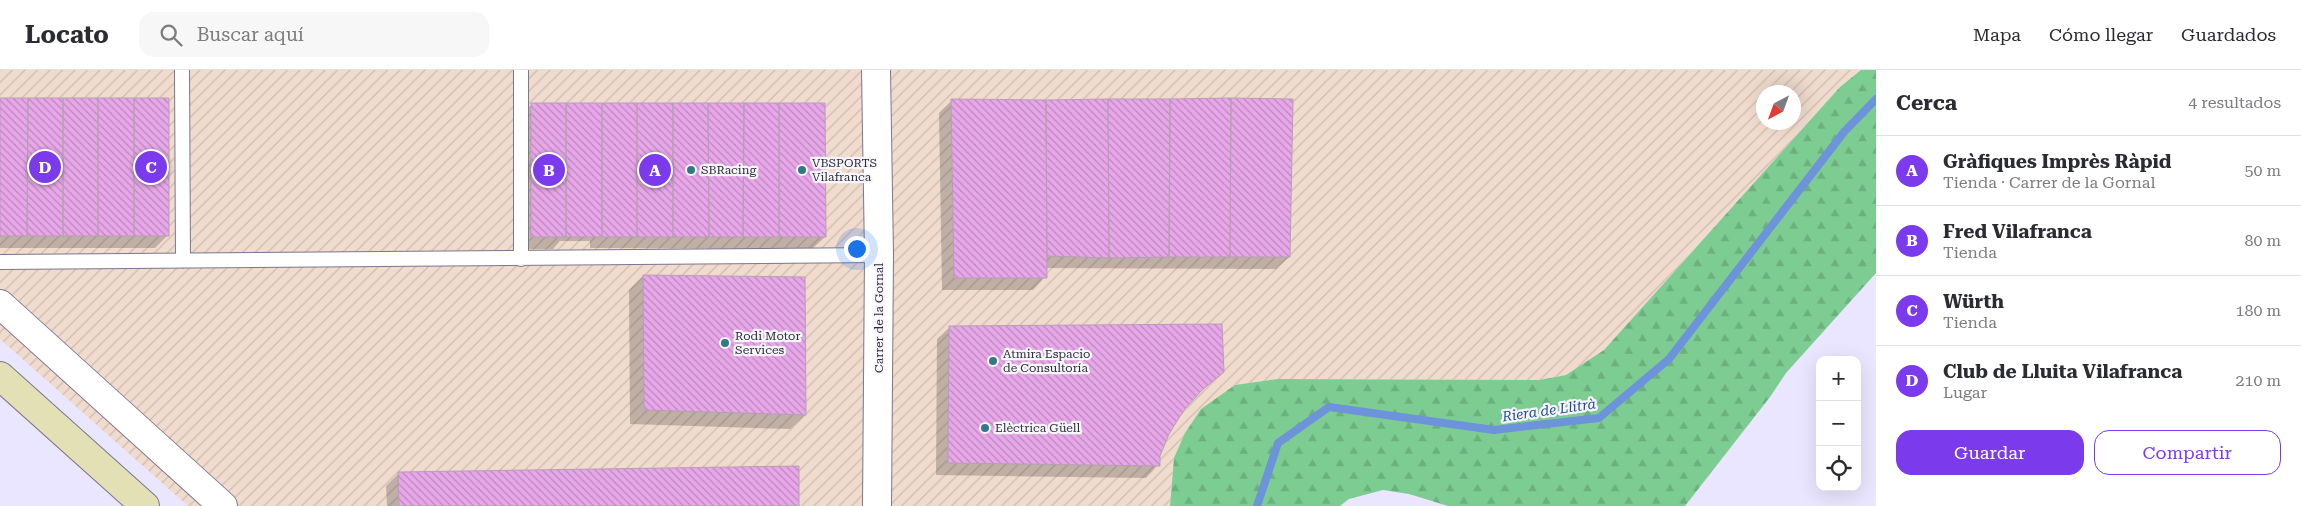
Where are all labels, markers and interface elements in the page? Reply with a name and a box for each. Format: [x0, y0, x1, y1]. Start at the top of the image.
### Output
search box [139, 12, 489, 57]
text: Locato [25, 21, 109, 49]
icon: search [157, 21, 185, 49]
text: Buscar aquí [197, 23, 304, 46]
text: Mapa [1973, 24, 2021, 45]
text: Cómo llegar [2049, 24, 2153, 45]
text: Guardados [2181, 24, 2276, 45]
north arrow [1756, 85, 1801, 130]
text: Cerca [1896, 91, 1957, 115]
text: 4 resultados [2188, 93, 2281, 112]
pin: D [29, 148, 61, 186]
pin: C [135, 148, 167, 186]
text: Gràfiques Imprès Ràpid [1943, 150, 2172, 173]
pin: B [533, 151, 565, 189]
pin: A [639, 151, 671, 189]
place label: VBSPORTS Vilafranca [812, 156, 877, 184]
text: A [1906, 161, 1918, 180]
text: 50 m [2244, 161, 2281, 180]
place label: SBRacing [701, 163, 756, 177]
marker: SBRacing [685, 164, 697, 176]
marker: VBSPORTS Vilafranca [796, 164, 808, 176]
text: Tienda · Carrer de la Gornal [1943, 173, 2155, 192]
text: Fred Vilafranca [1943, 220, 2092, 243]
text: B [1906, 231, 1918, 250]
text: 80 m [2244, 231, 2281, 250]
your location [844, 236, 870, 262]
text: Tienda [1943, 243, 1997, 262]
street label: Carrer de la Gornal [872, 263, 886, 373]
text: Würth [1943, 290, 2004, 313]
text: C [1906, 301, 1918, 320]
text: 180 m [2235, 301, 2281, 320]
text: Tienda [1943, 313, 1997, 332]
place label: Rodi Motor Services [735, 329, 800, 357]
marker: Rodi Motor Services [719, 337, 731, 349]
place label: Atmira Espacio de Consultoría [1003, 347, 1090, 375]
marker: Atmira Espacio de Consultoría [987, 355, 999, 367]
map controls [1816, 356, 1861, 491]
button: + [1816, 356, 1861, 401]
text: Club de Lluita Vilafranca [1943, 360, 2182, 383]
text: D [1906, 371, 1918, 390]
text: 210 m [2235, 371, 2281, 390]
text: Lugar [1943, 383, 1987, 402]
water label: Riera de Llitrà [1500, 396, 1597, 425]
button: − [1816, 401, 1861, 446]
place label: Elèctrica Güell [995, 421, 1081, 435]
marker: Elèctrica Güell [979, 422, 991, 434]
button: Guardar [1896, 430, 2084, 475]
button: Compartir [2094, 430, 2281, 475]
button: locate [1816, 446, 1861, 491]

